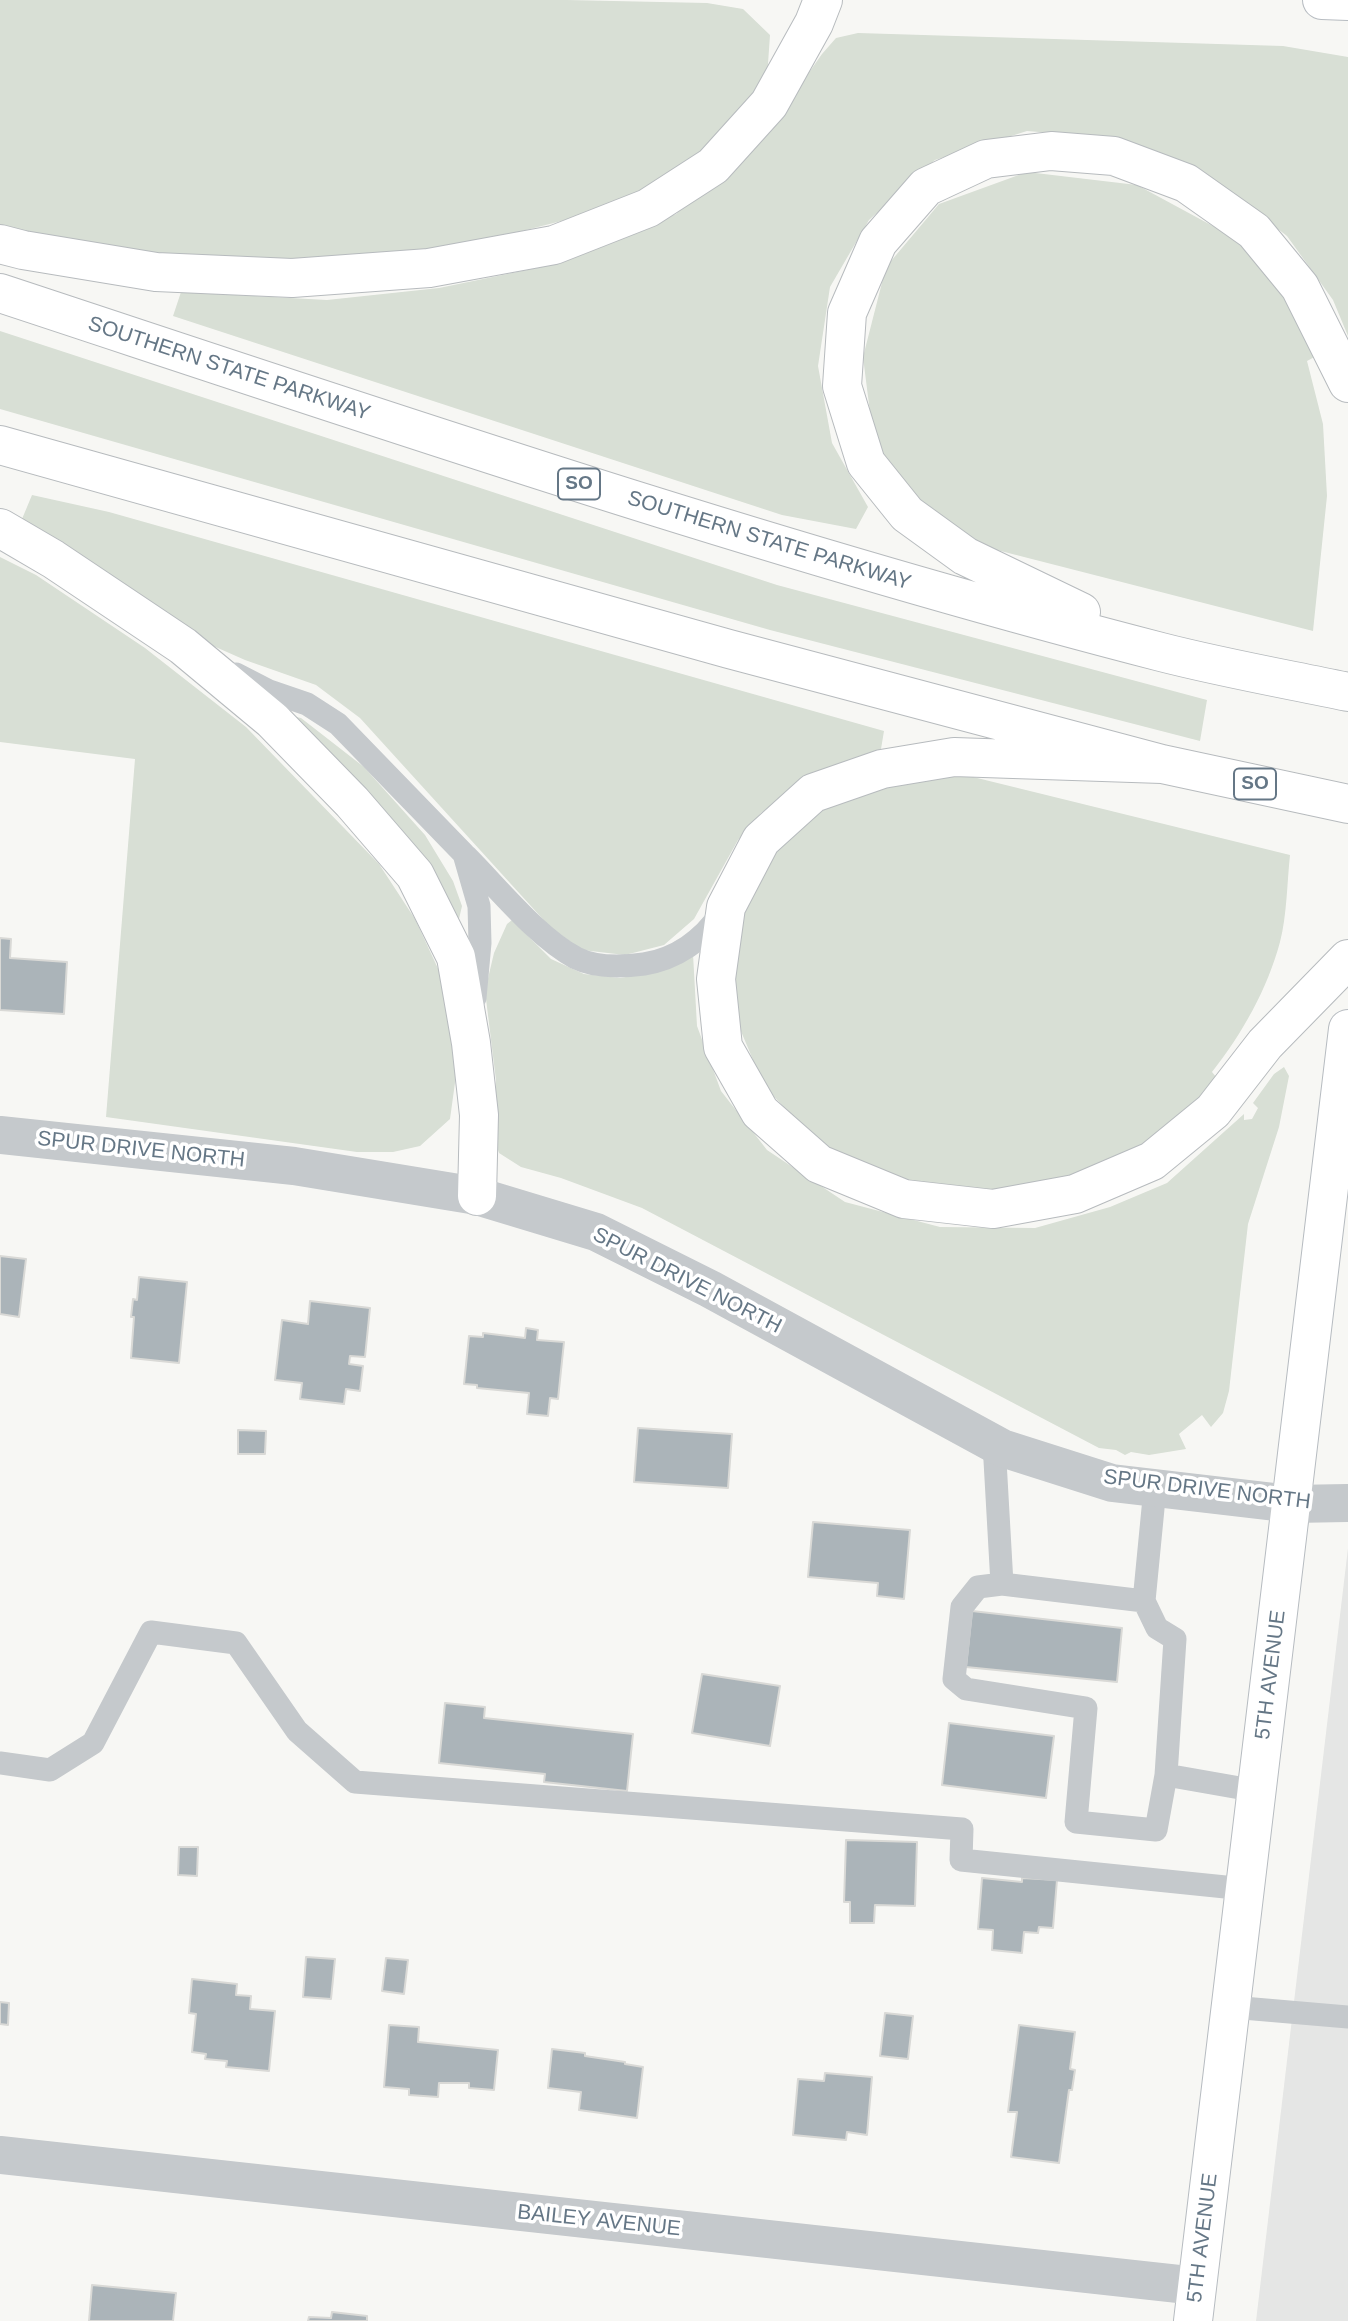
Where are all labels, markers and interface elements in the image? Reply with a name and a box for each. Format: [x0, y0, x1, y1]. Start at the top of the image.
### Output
street label: SOUTHERN STATE PARKWAY [85, 311, 373, 427]
road number: SO [558, 468, 600, 499]
street label: SOUTHERN STATE PARKWAY [624, 486, 914, 596]
road number: SO [1234, 768, 1276, 800]
street label: SPUR DRIVE NORTH [36, 1127, 246, 1173]
street label: SPUR DRIVE NORTH [588, 1222, 786, 1340]
street label: SPUR DRIVE NORTH [1102, 1465, 1312, 1515]
street label: 5TH AVENUE [1251, 1609, 1291, 1741]
street label: 5TH AVENUE [1183, 2172, 1223, 2304]
street label: BAILEY AVENUE [516, 2200, 682, 2242]

